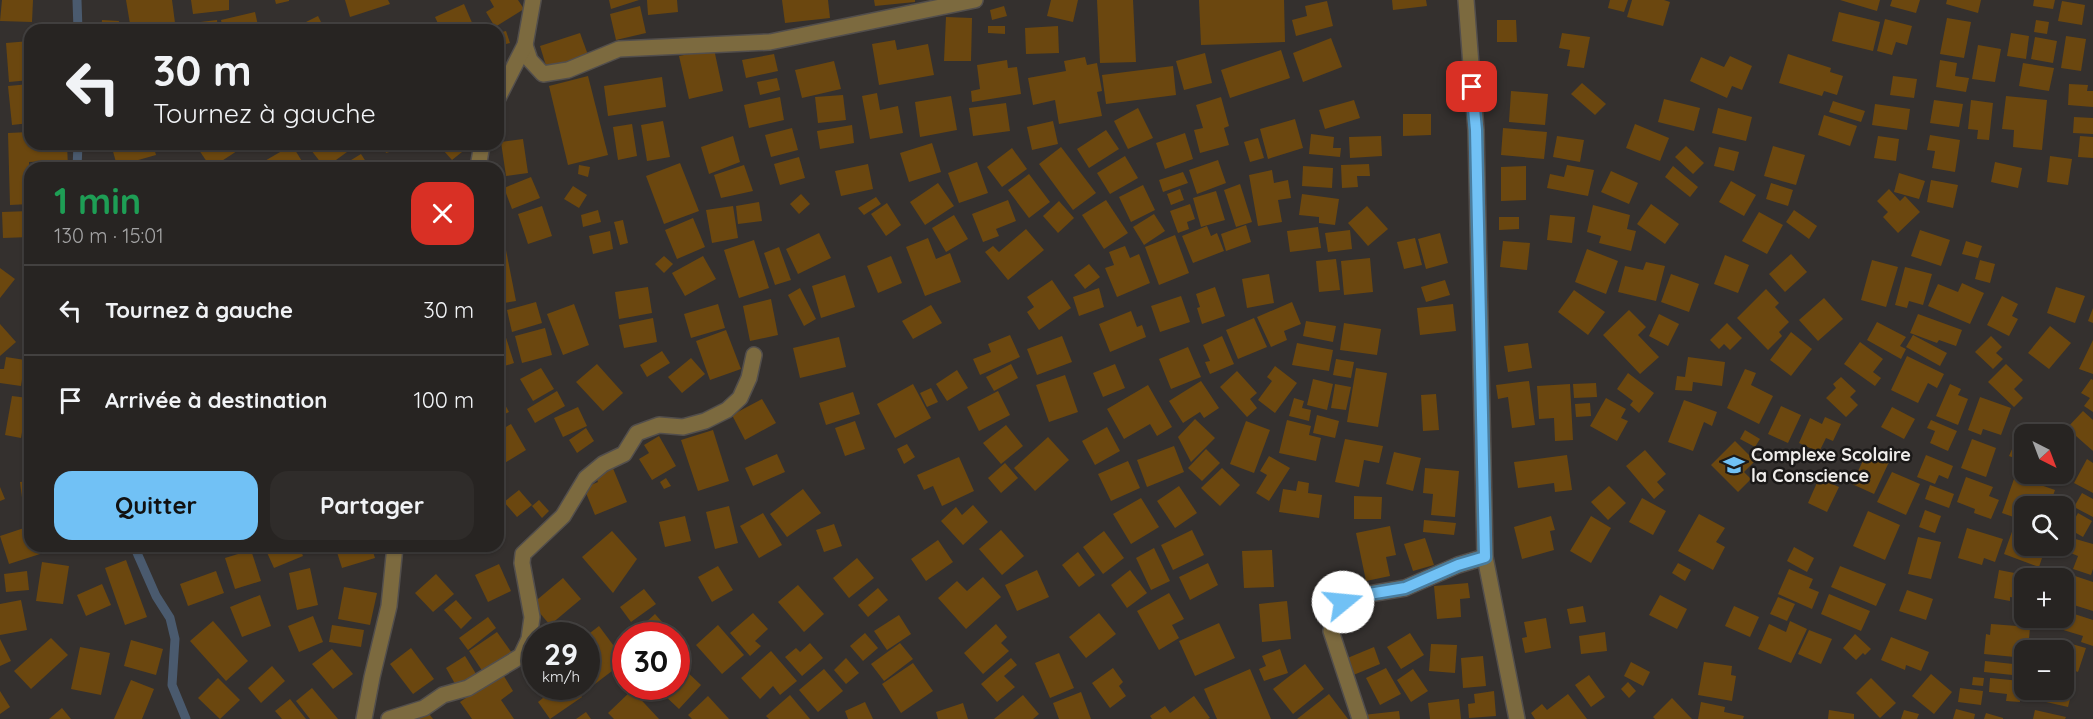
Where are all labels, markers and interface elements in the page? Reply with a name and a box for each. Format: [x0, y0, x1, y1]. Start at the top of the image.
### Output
text: 30 m [153, 44, 252, 97]
icon: left [54, 48, 132, 126]
pin [1446, 61, 1497, 112]
icon: arrive [1455, 70, 1488, 103]
text: Tournez à gauche [153, 96, 376, 130]
text: 1 min [54, 178, 141, 223]
button: close [411, 182, 474, 245]
text: 130 m · 15:01 [54, 223, 164, 248]
icon: left [54, 294, 87, 327]
text: Tournez à gauche [105, 296, 293, 324]
text: 30 m [423, 296, 474, 324]
icon: arrive [54, 384, 87, 417]
text: Arrivée à destination [105, 386, 327, 414]
text: 100 m [414, 386, 474, 414]
north arrow [2014, 424, 2074, 484]
map controls [2014, 424, 2074, 700]
place label: Complexe Scolaire la Conscience [1751, 443, 1911, 487]
school or university icon: Complexe Scolaire la Conscience [1722, 453, 1746, 477]
button: Quitter [54, 471, 258, 540]
button: Partager [270, 471, 474, 540]
button: search [2014, 496, 2074, 556]
button: + [2014, 568, 2074, 628]
position arrow [1311, 570, 1375, 634]
speed limit sign: 30 [612, 622, 690, 700]
text: 29 [544, 635, 578, 673]
button: − [2014, 640, 2074, 700]
text: km/h [542, 667, 580, 686]

